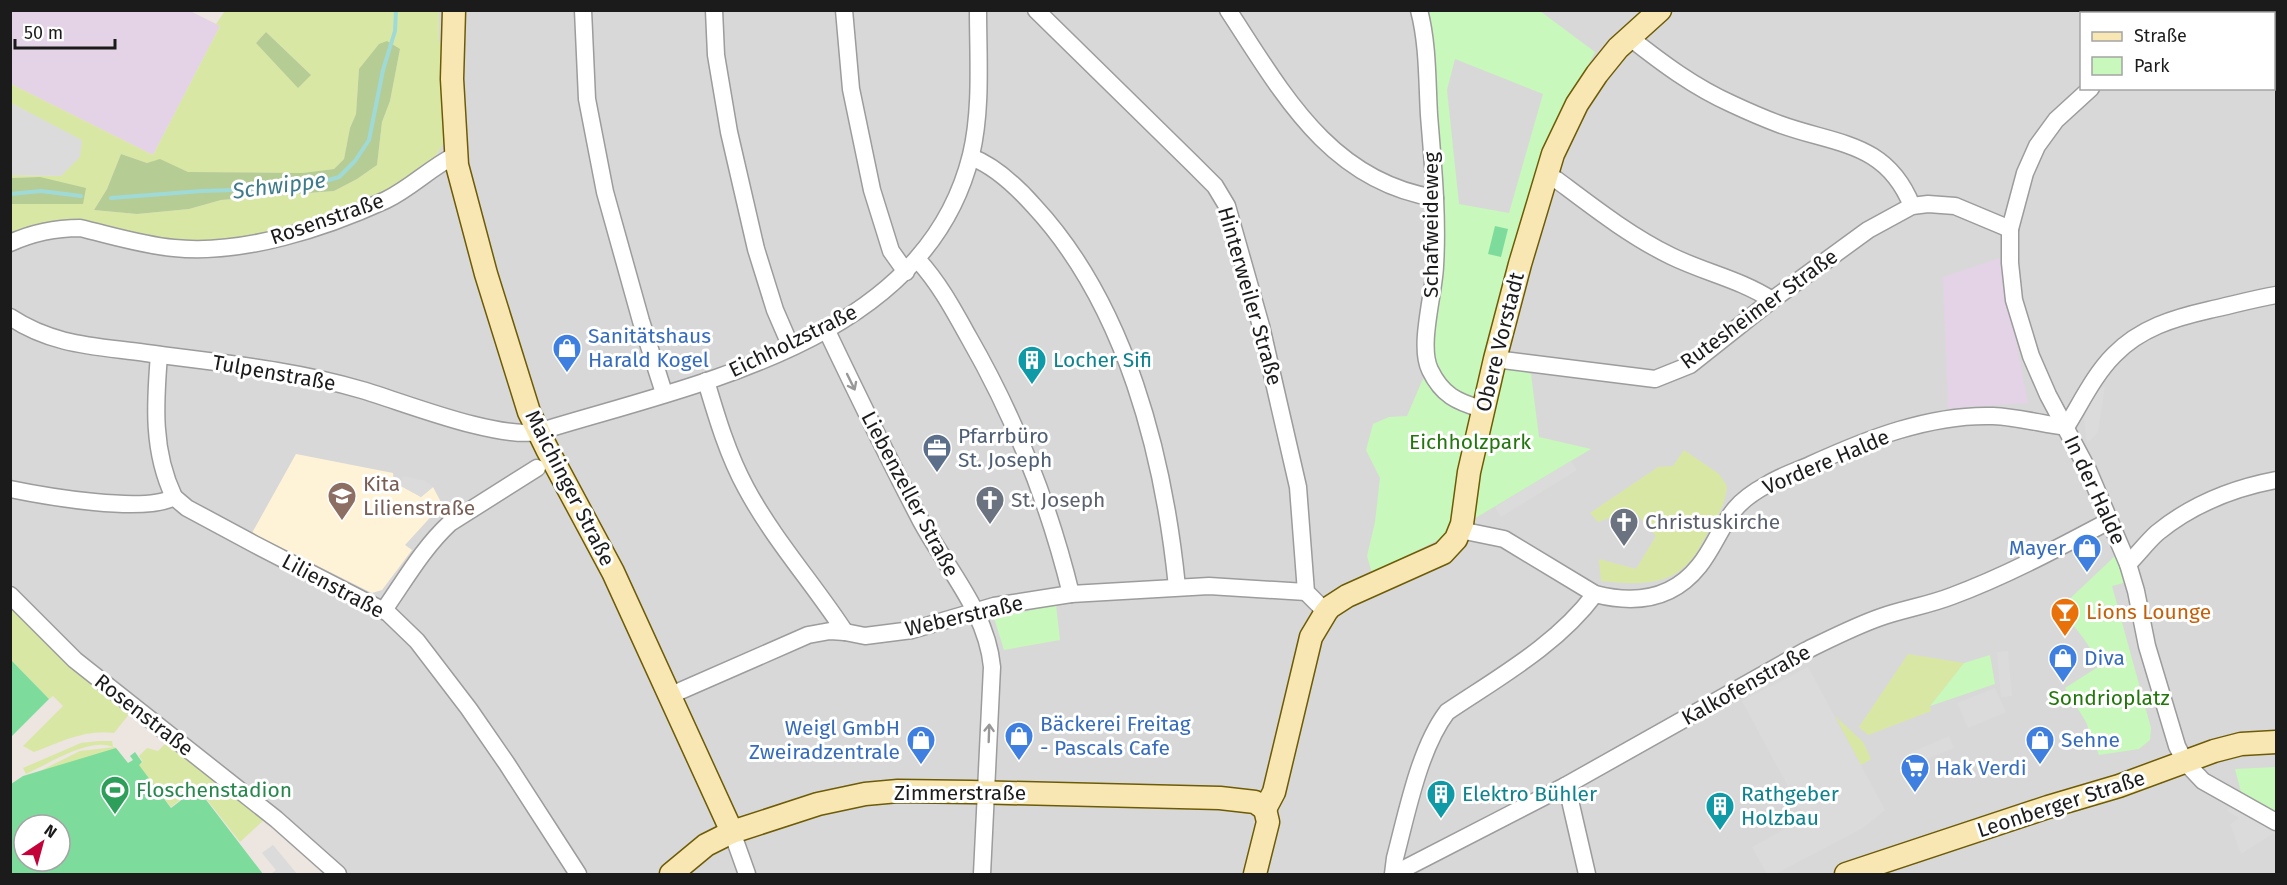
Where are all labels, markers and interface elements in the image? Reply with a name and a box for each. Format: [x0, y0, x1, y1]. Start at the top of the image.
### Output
scale bar [15, 12, 116, 50]
legend [2080, 12, 2275, 90]
text: 50 m [24, 22, 63, 44]
text: Straße [2134, 25, 2187, 47]
text: Park [2134, 55, 2170, 77]
street label: Schafweideweg [1418, 152, 1444, 298]
water label: Schwippe [230, 166, 327, 205]
street label: Rosenstraße [267, 187, 387, 251]
street label: Hinterweiler Straße [1212, 204, 1288, 388]
street label: Rutesheimer Straße [1675, 243, 1843, 375]
street label: Obere Vorstadt [1470, 269, 1530, 414]
street label: Eichholzstraße [725, 299, 861, 383]
place label: Sanitätshaus Harald Kogel [588, 323, 711, 373]
shop icon: Sanitätshaus Harald Kogel [551, 332, 583, 374]
building icon: Locher Sifi [1016, 344, 1048, 386]
place label: Locher Sifi [1053, 347, 1152, 373]
street label: Tulpenstraße [210, 349, 338, 397]
one-way arrow [846, 372, 858, 390]
street label: Maichinger Straße [519, 406, 621, 570]
street label: Liebenzeller Straße [855, 407, 965, 581]
place label: Pfarrbüro St. Joseph [958, 423, 1052, 473]
street label: Vordere Halde [1759, 424, 1893, 500]
park label: Eichholzpark [1409, 429, 1531, 455]
street label: In der Halde [2058, 431, 2132, 549]
office icon: Pfarrbüro St. Joseph [921, 432, 953, 474]
place label: Kita Lilienstraße [363, 471, 475, 521]
school or university icon: Kita Lilienstraße [326, 480, 358, 522]
church icon: St. Joseph [974, 484, 1006, 526]
place label: St. Joseph [1011, 487, 1105, 513]
church icon: Christuskirche [1608, 506, 1640, 548]
place label: Christuskirche [1645, 509, 1780, 535]
shop icon: Mayer [2071, 532, 2103, 574]
place label: Mayer [2009, 535, 2066, 561]
street label: Lilienstraße [277, 548, 389, 624]
street label: Weberstraße [902, 590, 1026, 642]
bar icon: Lions Lounge [2049, 596, 2081, 638]
place label: Lions Lounge [2086, 599, 2211, 625]
street label: Kalkofenstraße [1677, 639, 1815, 731]
shop icon: Diva [2047, 642, 2079, 684]
place label: Diva [2084, 645, 2125, 671]
street label: Rosenstraße [89, 668, 199, 762]
park label: Sondrioplatz [2048, 685, 2170, 711]
place label: Bäckerei Freitag - Pascals Cafe [1040, 711, 1191, 761]
place label: Weigl GmbH Zweiradzentrale [749, 715, 900, 765]
shop icon: Bäckerei Freitag - Pascals Cafe [1003, 720, 1035, 762]
shop icon: Weigl GmbH Zweiradzentrale [905, 724, 937, 766]
one-way arrow [984, 724, 995, 744]
shop icon: Sehne [2024, 724, 2056, 766]
place label: Sehne [2061, 727, 2120, 753]
supermarket icon: Hak Verdi [1899, 752, 1931, 794]
place label: Hak Verdi [1936, 755, 2027, 781]
street label: Leonberger Straße [1974, 765, 2148, 843]
sports icon: Floschenstadion [99, 774, 131, 816]
place label: Floschenstadion [136, 777, 292, 803]
building icon: Elektro Bühler [1425, 778, 1457, 820]
street label: Zimmerstraße [894, 780, 1026, 806]
place label: Elektro Bühler [1462, 781, 1597, 807]
place label: Rathgeber Holzbau [1741, 781, 1839, 831]
building icon: Rathgeber Holzbau [1704, 790, 1736, 832]
north arrow [12, 813, 72, 873]
text: N [41, 820, 60, 842]

